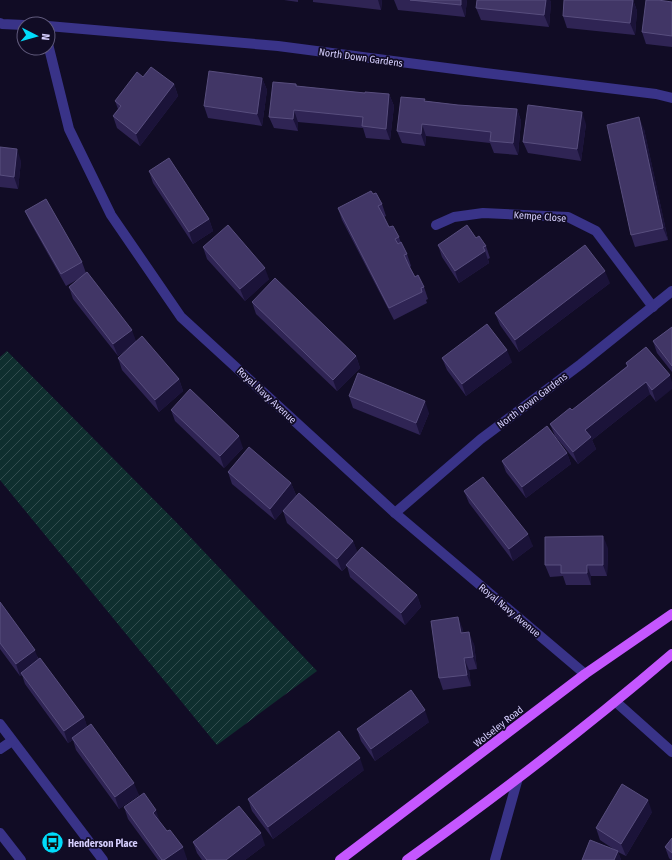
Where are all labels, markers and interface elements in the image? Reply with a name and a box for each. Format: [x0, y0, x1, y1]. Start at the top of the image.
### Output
north arrow [16, 16, 56, 56]
text: N [39, 33, 52, 41]
street label: North Down Gardens [318, 46, 404, 70]
street label: Kempe Close [513, 209, 567, 225]
street label: Royal Navy Avenue [234, 365, 299, 426]
street label: North Down Gardens [495, 371, 570, 431]
street label: Royal Navy Avenue [476, 581, 543, 640]
street label: Wolseley Road [471, 704, 526, 750]
bus stop icon: Henderson Place [40, 830, 66, 856]
place label: Henderson Place [68, 838, 138, 850]

